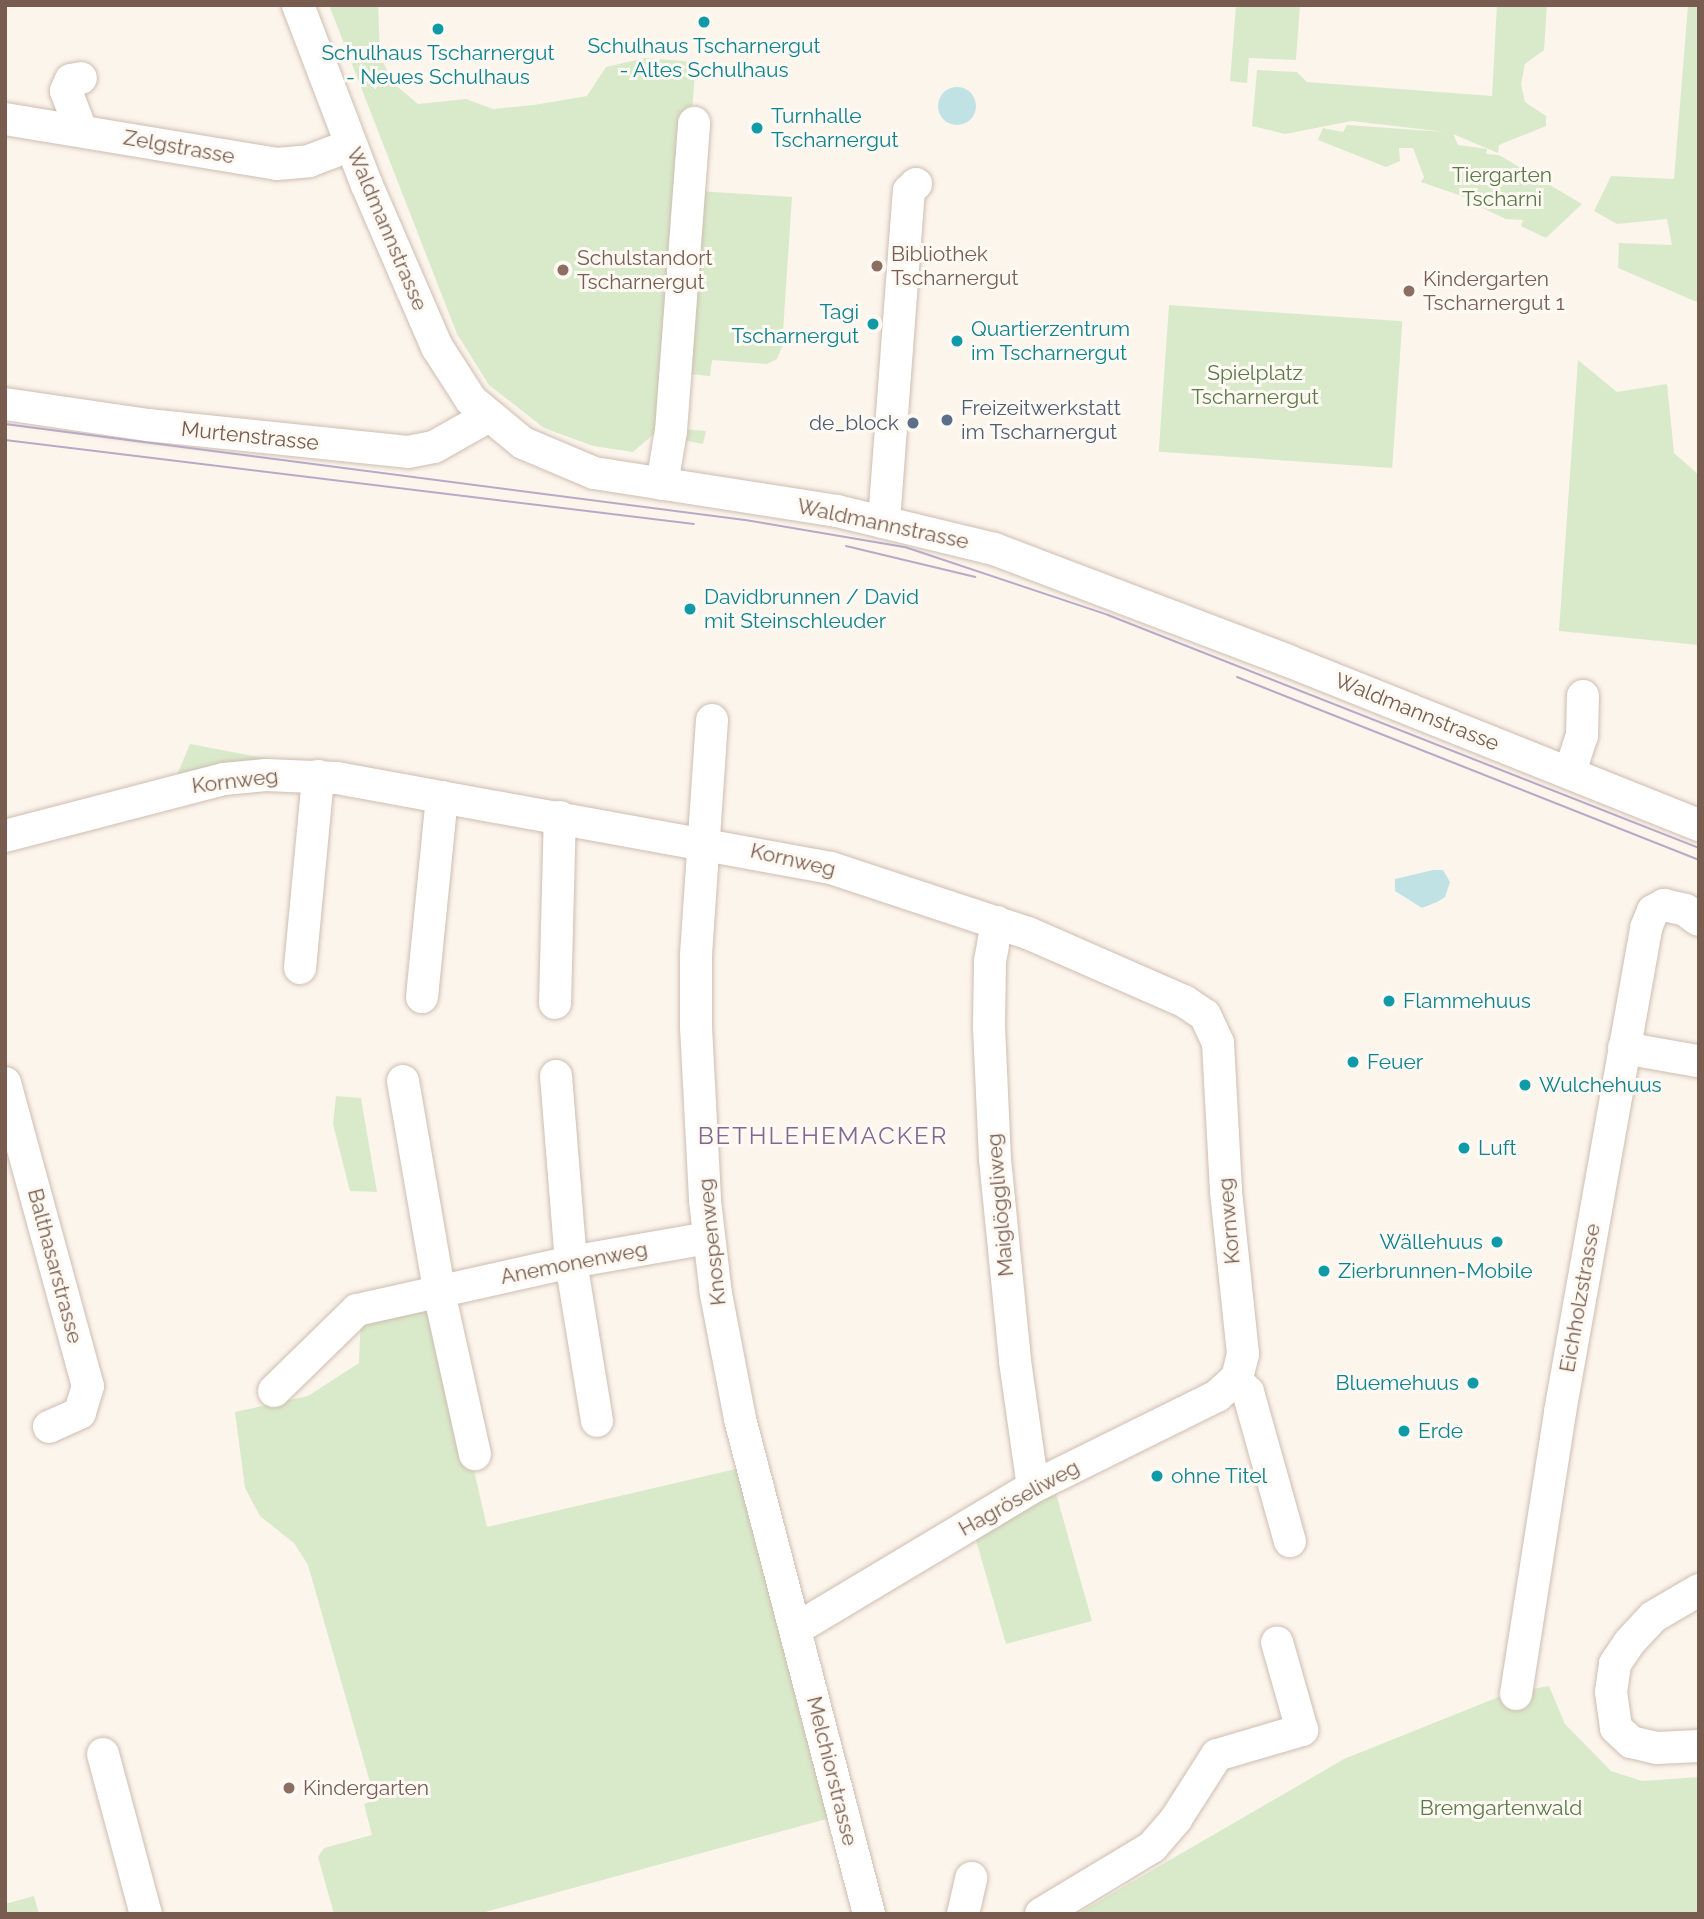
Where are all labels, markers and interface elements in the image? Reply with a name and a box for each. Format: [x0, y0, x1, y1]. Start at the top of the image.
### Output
marker: Schulhaus Tscharnergut - Altes Schulhaus [696, 14, 712, 30]
marker: Schulhaus Tscharnergut - Neues Schulhaus [430, 21, 446, 37]
place label: Schulhaus Tscharnergut - Altes Schulhaus [587, 33, 821, 83]
place label: Schulhaus Tscharnergut - Neues Schulhaus [321, 40, 555, 90]
place label: Turnhalle Tscharnergut [771, 103, 898, 153]
marker: Turnhalle Tscharnergut [749, 120, 765, 136]
street label: Zelgstrasse [121, 125, 237, 169]
street label: Waldmannstrasse [341, 144, 433, 314]
park label: Tiergarten Tscharni [1452, 162, 1552, 212]
place label: Bibliothek Tscharnergut [891, 241, 1018, 291]
place label: Schulstandort Tscharnergut [577, 245, 713, 295]
marker: Bibliothek Tscharnergut [869, 258, 885, 274]
marker: Schulstandort Tscharnergut [555, 262, 571, 278]
place label: Kindergarten Tscharnergut 1 [1423, 266, 1565, 316]
marker: Kindergarten Tscharnergut 1 [1401, 283, 1417, 299]
place label: Tagi Tscharnergut [732, 299, 859, 349]
marker: Tagi Tscharnergut [865, 316, 881, 332]
place label: Quartierzentrum im Tscharnergut [971, 316, 1130, 366]
marker: Quartierzentrum im Tscharnergut [949, 333, 965, 349]
park label: Spielplatz Tscharnergut [1191, 360, 1319, 410]
place label: Freizeitwerkstatt im Tscharnergut [961, 395, 1121, 445]
place label: de_block [809, 410, 899, 436]
marker: Freizeitwerkstatt im Tscharnergut [939, 412, 955, 428]
marker: de_block [905, 415, 921, 431]
street label: Murtenstrasse [180, 416, 320, 456]
street label: Waldmannstrasse [795, 493, 971, 555]
place label: Davidbrunnen / David mit Steinschleuder [704, 584, 919, 634]
marker: Davidbrunnen / David mit Steinschleuder [682, 601, 698, 617]
street label: Waldmannstrasse [1331, 668, 1503, 756]
street label: Kornweg [190, 763, 280, 799]
street label: Kornweg [748, 838, 838, 882]
place label: Flammehuus [1403, 988, 1531, 1014]
marker: Flammehuus [1381, 993, 1397, 1009]
place label: Feuer [1367, 1049, 1423, 1075]
marker: Feuer [1345, 1054, 1361, 1070]
place label: Wulchehuus [1539, 1072, 1662, 1098]
marker: Wulchehuus [1517, 1077, 1533, 1093]
district label: BETHLEHEMACKER [699, 1122, 947, 1150]
street label: Maiglöggliweg [981, 1132, 1019, 1278]
place label: Luft [1478, 1135, 1517, 1161]
marker: Luft [1456, 1140, 1472, 1156]
street label: Knospenweg [693, 1177, 731, 1307]
street label: Kornweg [1213, 1177, 1245, 1265]
street label: Balthasarstrasse [22, 1186, 88, 1346]
street label: Eichholzstrasse [1555, 1222, 1605, 1374]
place label: Wällehuus [1380, 1229, 1483, 1255]
marker: Wällehuus [1489, 1234, 1505, 1250]
street label: Anemonenweg [498, 1236, 650, 1290]
place label: Zierbrunnen-Mobile [1338, 1258, 1533, 1284]
marker: Zierbrunnen-Mobile [1316, 1263, 1332, 1279]
place label: Bluemehuus [1336, 1370, 1459, 1396]
marker: Bluemehuus [1465, 1375, 1481, 1391]
place label: Erde [1418, 1418, 1463, 1444]
marker: Erde [1396, 1423, 1412, 1439]
street label: Hagröseliweg [954, 1454, 1084, 1542]
place label: ohne Titel [1171, 1463, 1268, 1489]
marker: ohne Titel [1149, 1468, 1165, 1484]
street label: Melchiorstrasse [801, 1694, 863, 1848]
place label: Kindergarten [303, 1775, 429, 1801]
marker: Kindergarten [281, 1780, 297, 1796]
park label: Bremgartenwald [1420, 1795, 1582, 1821]

